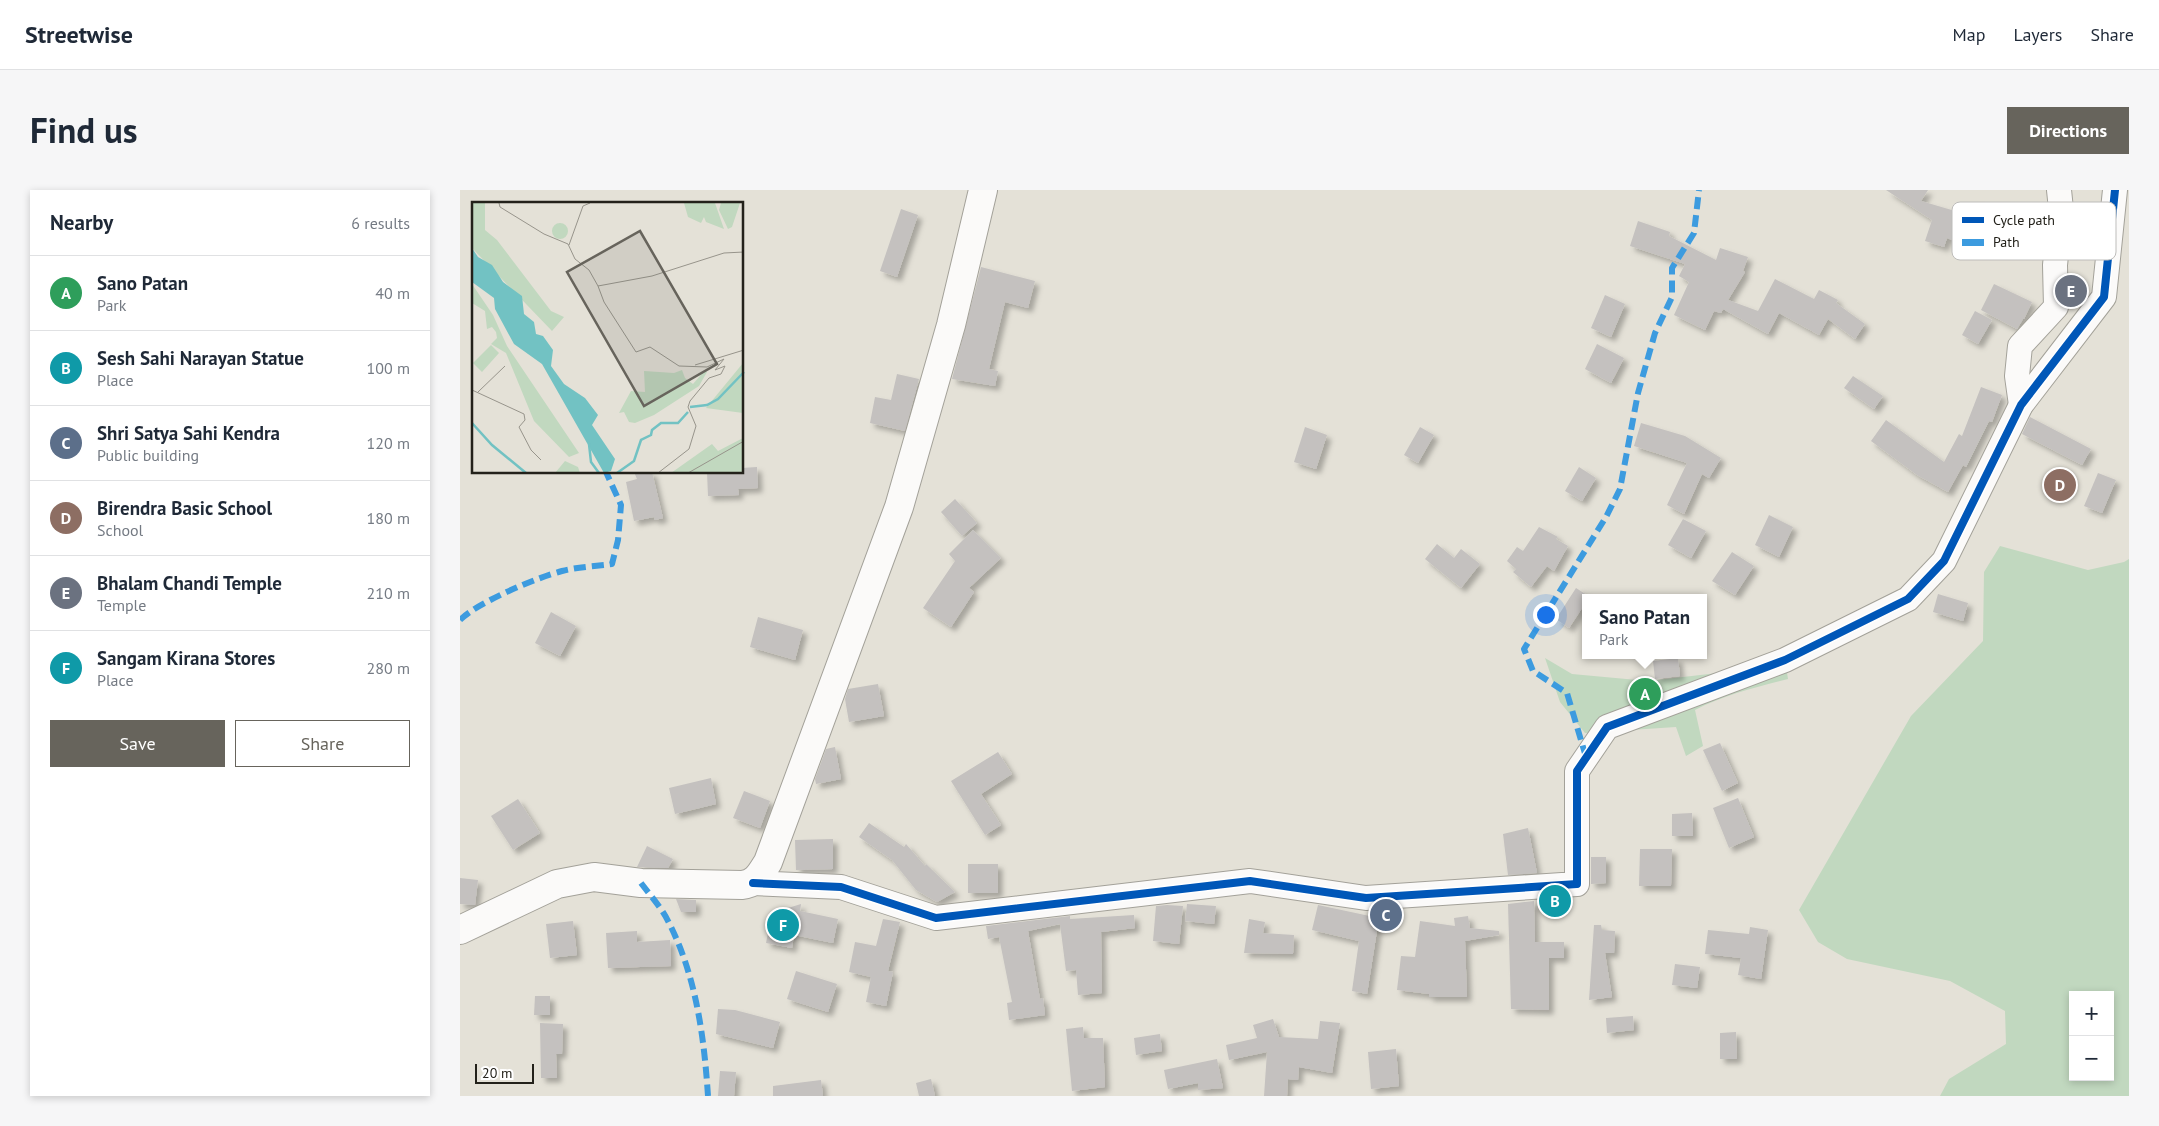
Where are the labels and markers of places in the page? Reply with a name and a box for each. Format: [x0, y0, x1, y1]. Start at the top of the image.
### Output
pin: E [2055, 272, 2087, 310]
pin: D [2044, 466, 2076, 504]
pin: A [1629, 675, 1661, 713]
pin: B [1539, 882, 1571, 920]
pin: C [1370, 896, 1402, 934]
pin: F [767, 906, 799, 944]

